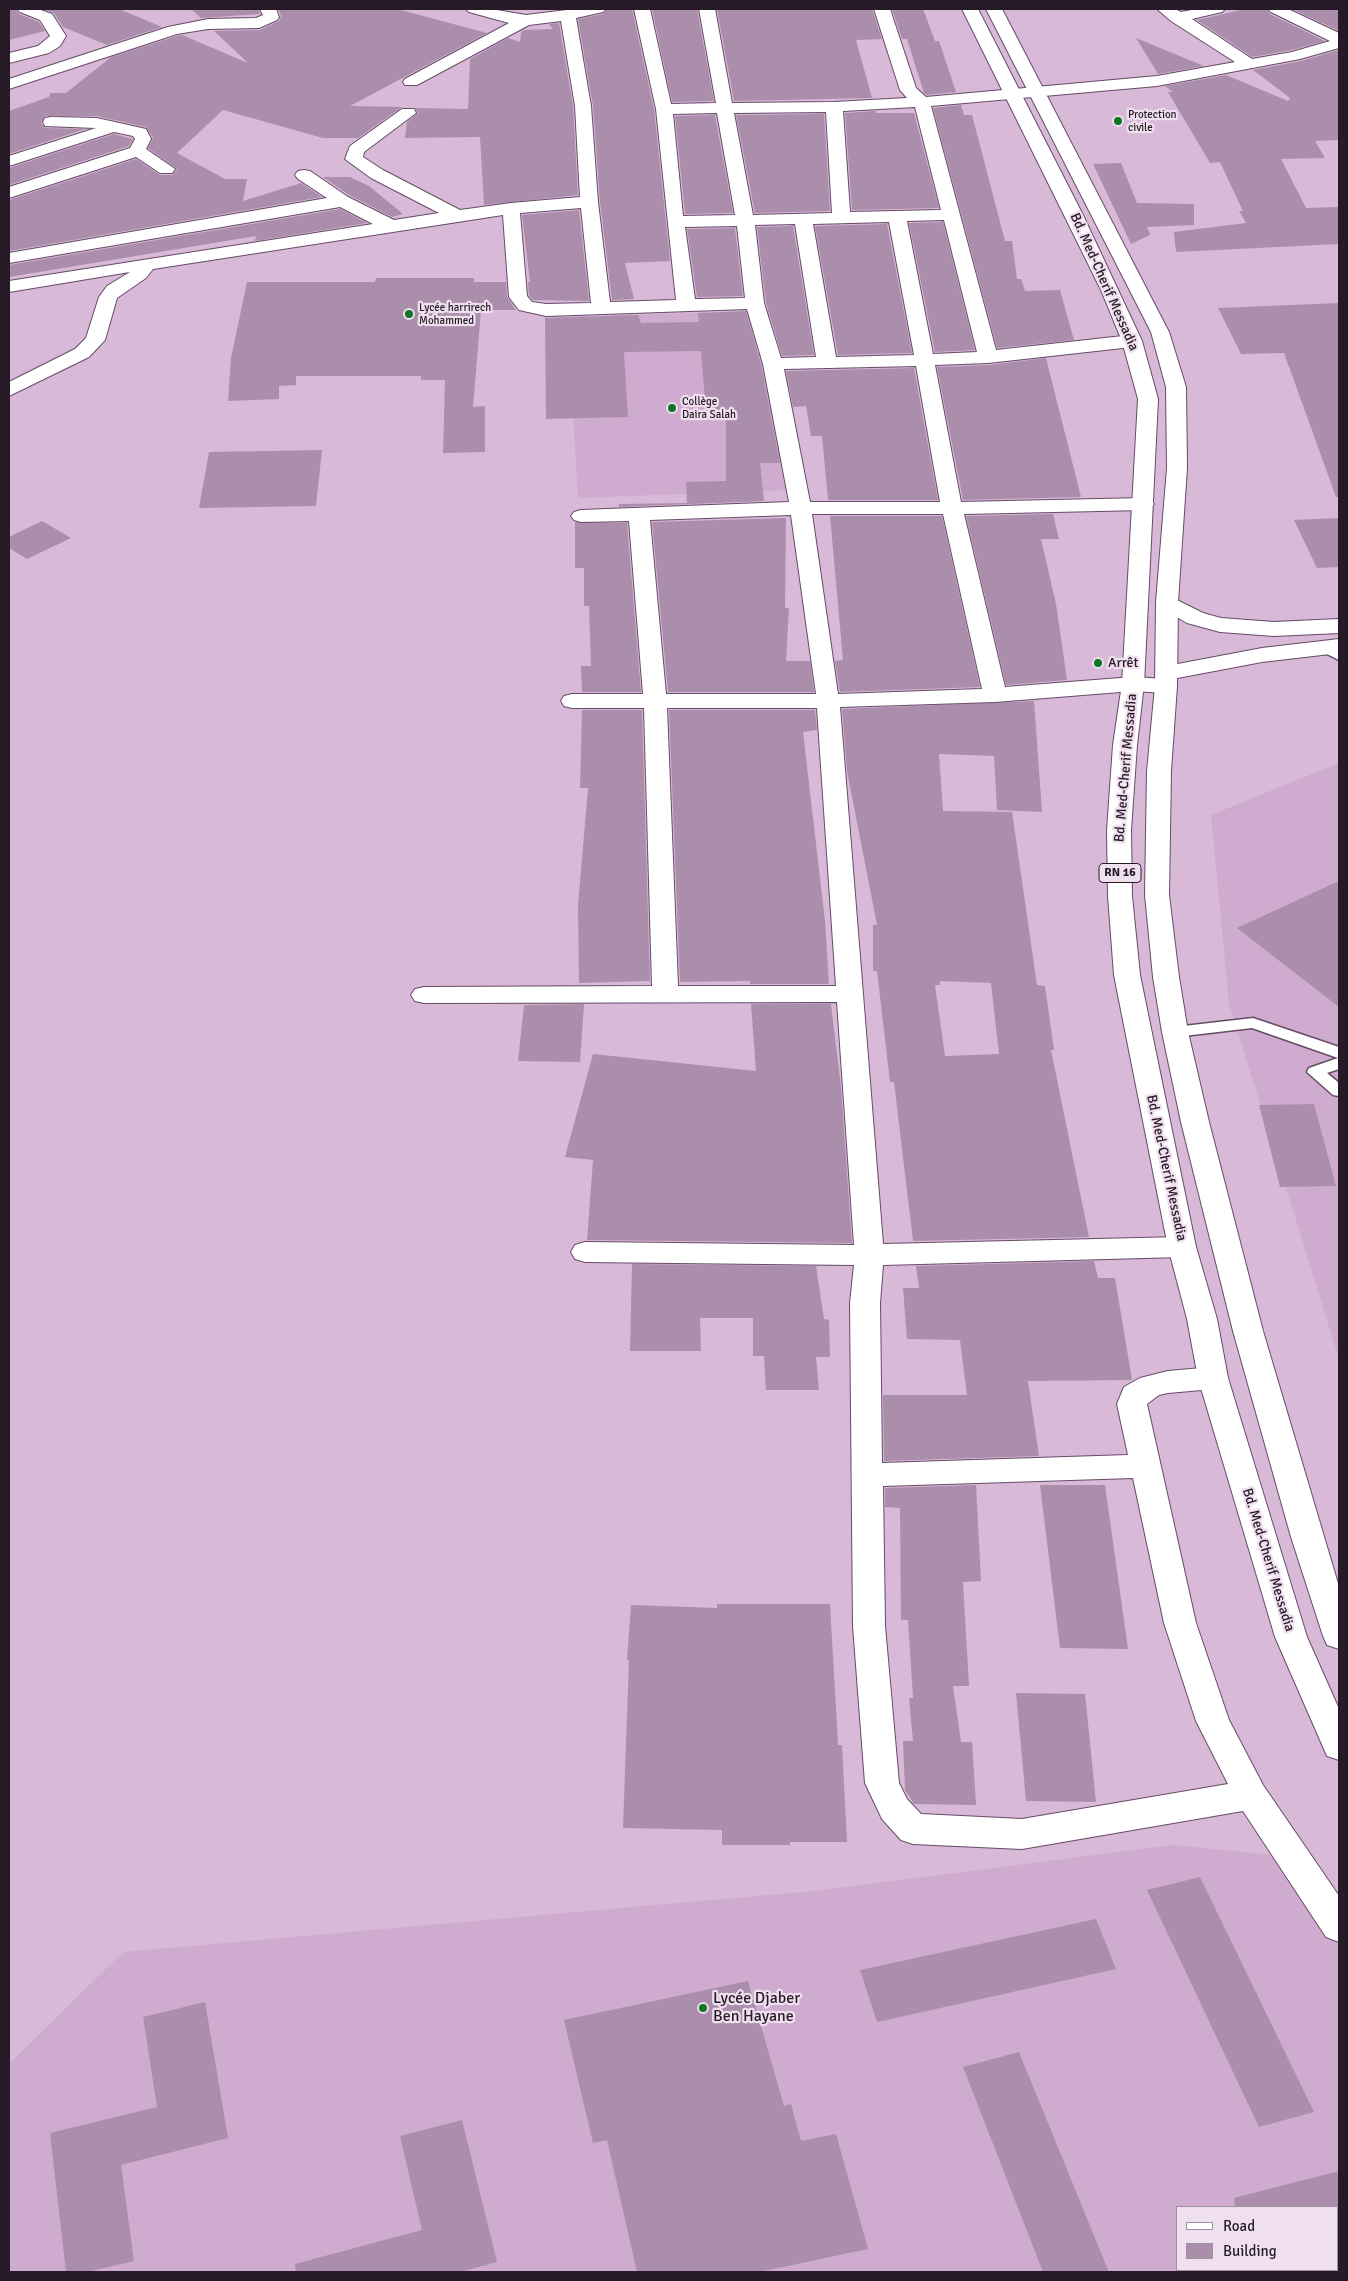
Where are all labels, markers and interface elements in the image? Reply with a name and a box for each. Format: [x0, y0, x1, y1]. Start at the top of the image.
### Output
place label: Protection civile [1128, 108, 1177, 134]
marker: Protection civile [1112, 115, 1124, 127]
street label: Bd. Med-Cherif Messadia [1066, 210, 1142, 354]
place label: Lycée harrirech Mohammed [419, 301, 491, 327]
marker: Lycée harrirech Mohammed [403, 308, 415, 320]
place label: Collège Daira Salah [682, 395, 736, 421]
marker: Collège Daira Salah [666, 402, 678, 414]
place label: Arrêt [1108, 655, 1139, 671]
marker: Arrêt [1092, 657, 1104, 669]
street label: Bd. Med-Cherif Messadia [1111, 693, 1141, 843]
road number: RN 16 [1099, 864, 1141, 882]
street label: Bd. Med-Cherif Messadia [1142, 1093, 1190, 1243]
street label: Bd. Med-Cherif Messadia [1238, 1486, 1298, 1634]
place label: Lycée Djaber Ben Hayane [713, 1989, 800, 2027]
marker: Lycée Djaber Ben Hayane [697, 2002, 709, 2014]
legend [1176, 2206, 1338, 2271]
text: Road [1223, 2217, 1255, 2235]
text: Building [1223, 2242, 1277, 2260]

